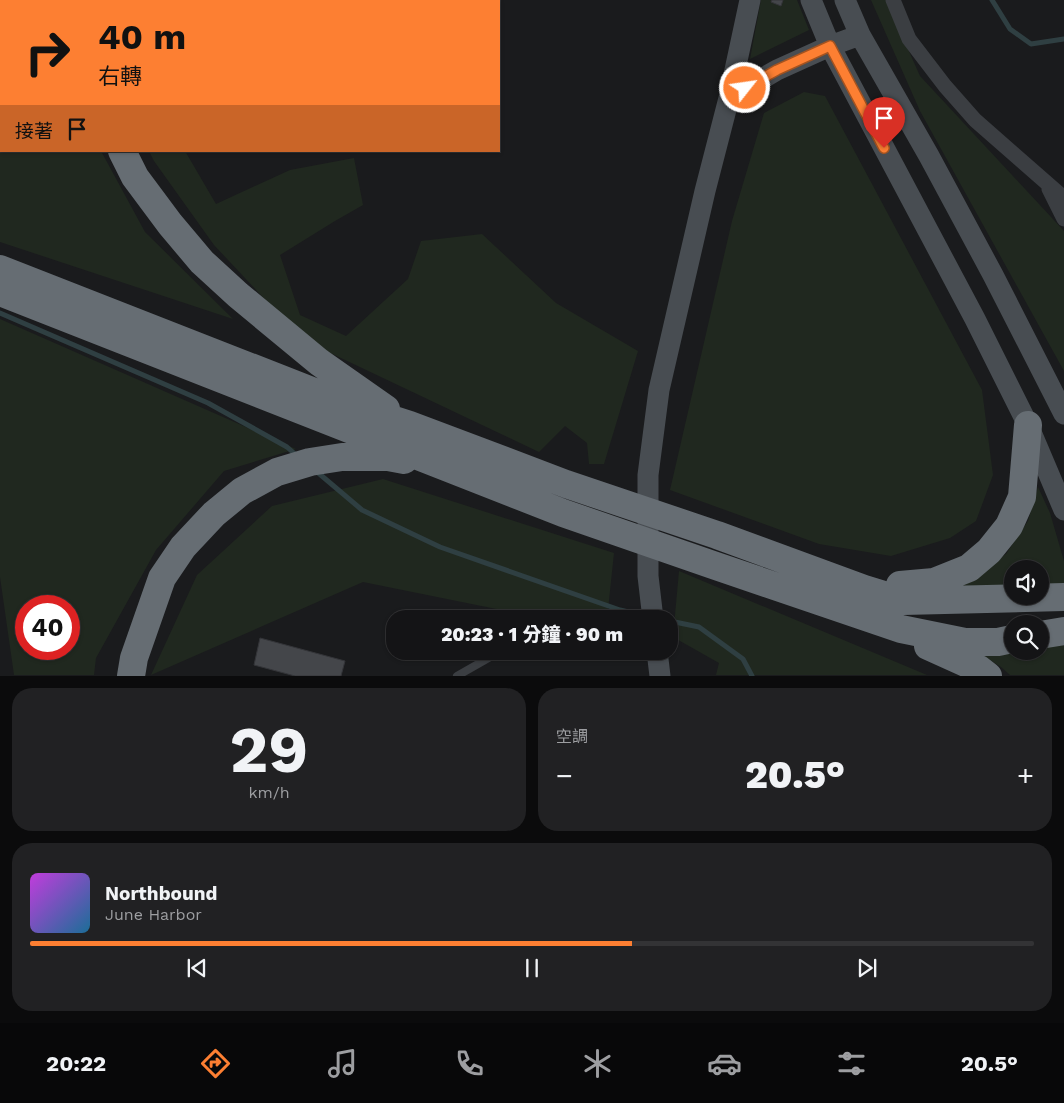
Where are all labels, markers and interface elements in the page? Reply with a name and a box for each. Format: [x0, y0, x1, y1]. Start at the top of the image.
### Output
text: 40 m [98, 16, 186, 58]
icon: right [15, 20, 80, 85]
position arrow [718, 61, 770, 113]
text: 右轉 [98, 64, 142, 89]
pin [863, 97, 905, 148]
icon: arrive [870, 104, 898, 132]
icon: arrive [63, 115, 91, 143]
text: 接著 [15, 120, 53, 143]
map controls [1004, 560, 1049, 660]
button: sound [1004, 560, 1049, 605]
speed limit sign: 40 [15, 595, 80, 660]
button: search [1004, 615, 1049, 660]
text: 20:23 · 1 分鐘 · 90 m [441, 623, 623, 646]
text: 29 [230, 712, 308, 788]
text: 空調 [556, 727, 588, 746]
text: 20.5° [745, 753, 845, 797]
text: − [556, 759, 573, 792]
text: + [1017, 759, 1034, 792]
text: km/h [248, 783, 290, 802]
text: Northbound [105, 882, 217, 905]
text: June Harbor [105, 905, 202, 924]
icon: previous [183, 954, 211, 982]
icon: pause [518, 954, 546, 982]
icon: next [853, 954, 881, 982]
icon: directions [198, 1046, 233, 1081]
icon: music [325, 1046, 360, 1081]
icon: phone [452, 1046, 487, 1081]
icon: climate [580, 1046, 615, 1081]
icon: car [707, 1046, 742, 1081]
icon: filters [834, 1046, 869, 1081]
text: 20:22 [46, 1051, 106, 1076]
text: 20.5° [961, 1051, 1018, 1076]

